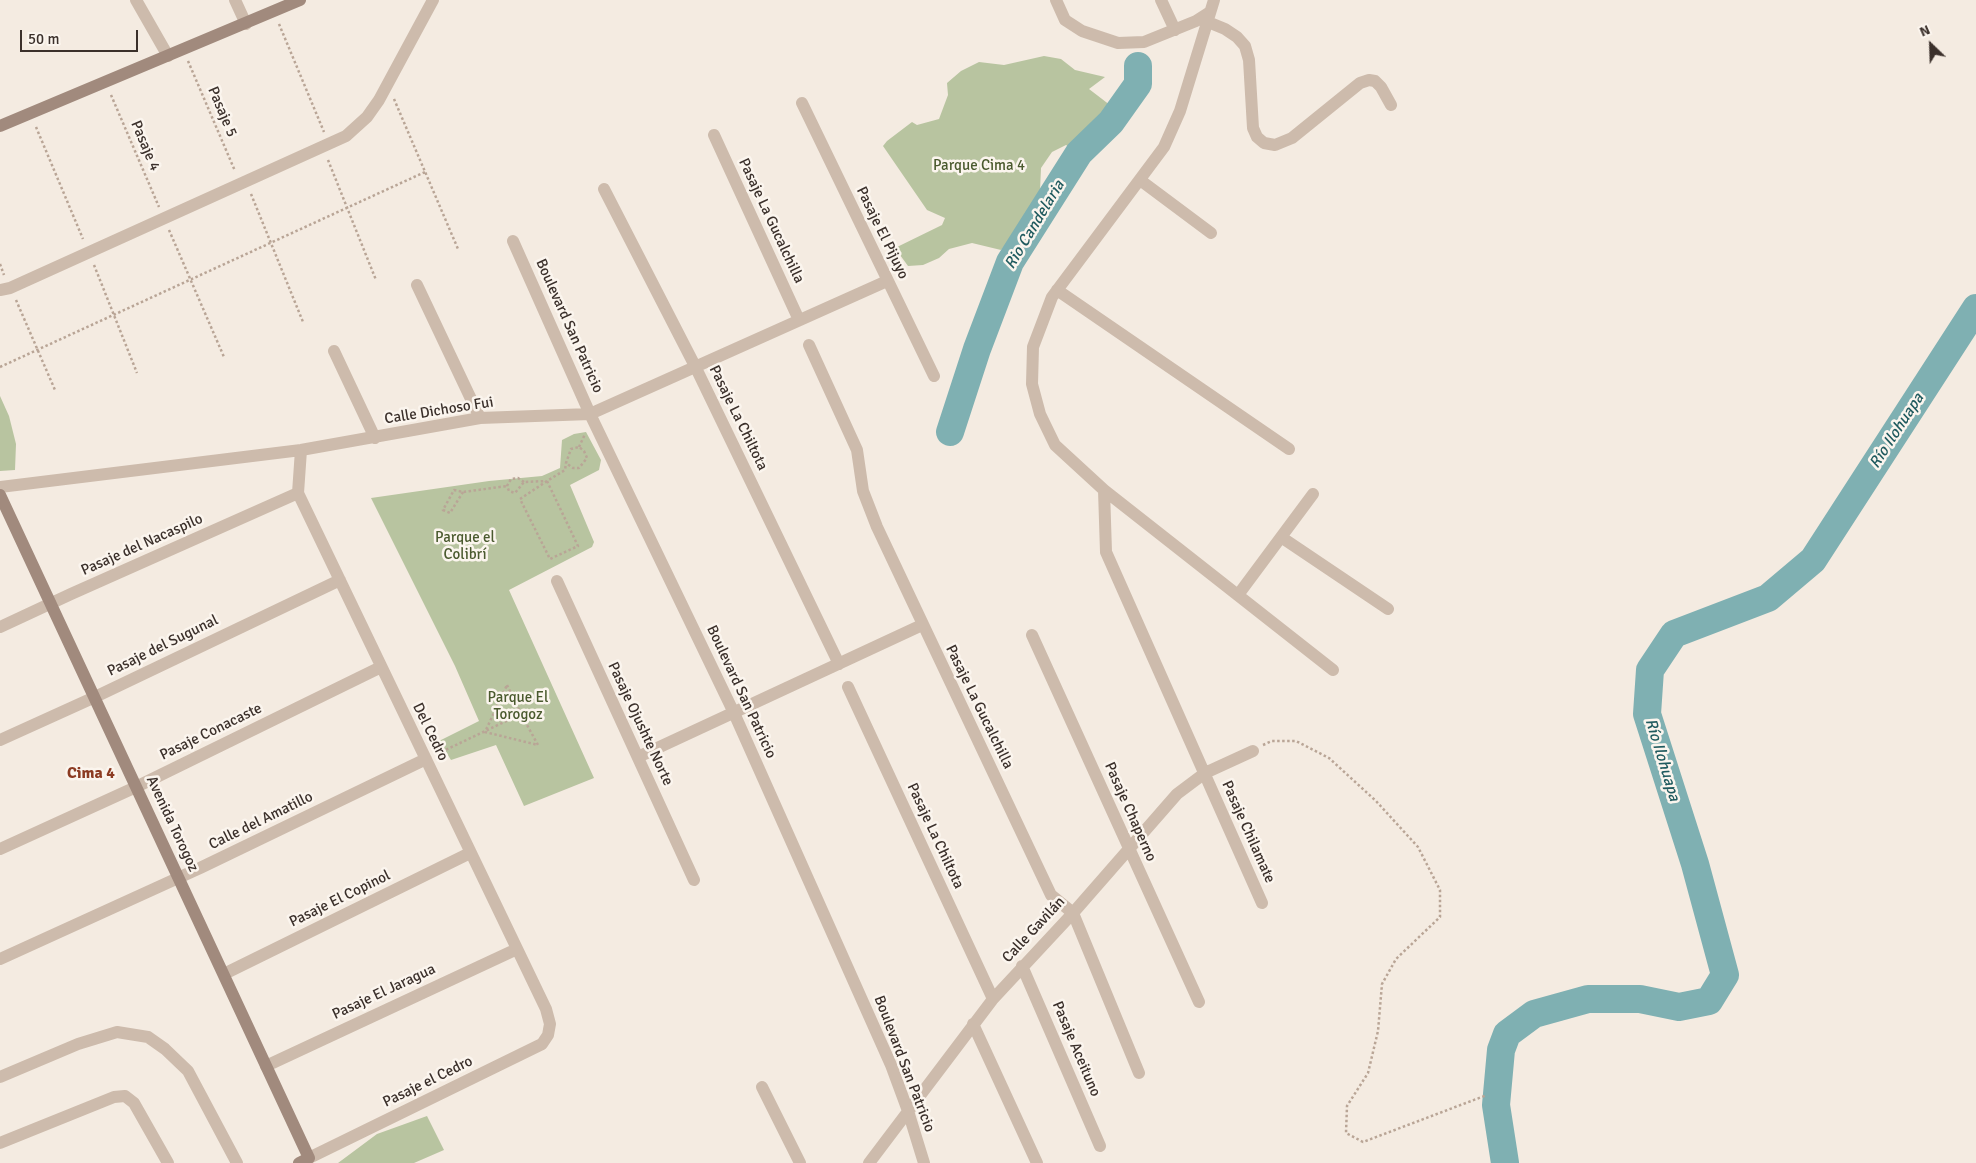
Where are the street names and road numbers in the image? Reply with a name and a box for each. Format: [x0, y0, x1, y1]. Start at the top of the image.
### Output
street label: Pasaje 5 [203, 84, 241, 140]
street label: Pasaje 4 [126, 118, 164, 174]
street label: Pasaje La Gucalchilla [734, 156, 808, 286]
street label: Pasaje El Pijuyo [852, 184, 912, 282]
street label: Boulevard San Patricio [531, 256, 607, 396]
street label: Pasaje La Chiltota [705, 363, 771, 473]
street label: Calle Dichoso Fui [383, 394, 495, 428]
street label: Pasaje del Nacaspilo [78, 510, 206, 580]
street label: Pasaje del Sugunal [105, 611, 221, 681]
street label: Boulevard San Patricio [702, 623, 780, 761]
street label: Pasaje La Gucalchilla [941, 642, 1017, 772]
street label: Pasaje Ojushte Norte [603, 659, 677, 789]
street label: Pasaje Conacaste [157, 700, 265, 764]
street label: Del Cedro [408, 700, 452, 764]
street label: Pasaje Chaperno [1100, 760, 1160, 864]
street label: Avenida Torogoz [142, 773, 202, 875]
street label: Pasaje Chilamate [1217, 778, 1279, 886]
street label: Pasaje La Chiltota [903, 780, 967, 892]
street label: Calle del Amatillo [206, 788, 316, 854]
street label: Pasaje El Copinol [286, 867, 394, 931]
street label: Calle Gavilán [999, 893, 1069, 967]
street label: Pasaje El Jaragua [330, 960, 438, 1024]
street label: Boulevard San Patricio [870, 993, 938, 1135]
street label: Pasaje Aceituno [1048, 999, 1104, 1099]
street label: Pasaje el Cedro [380, 1053, 476, 1111]

